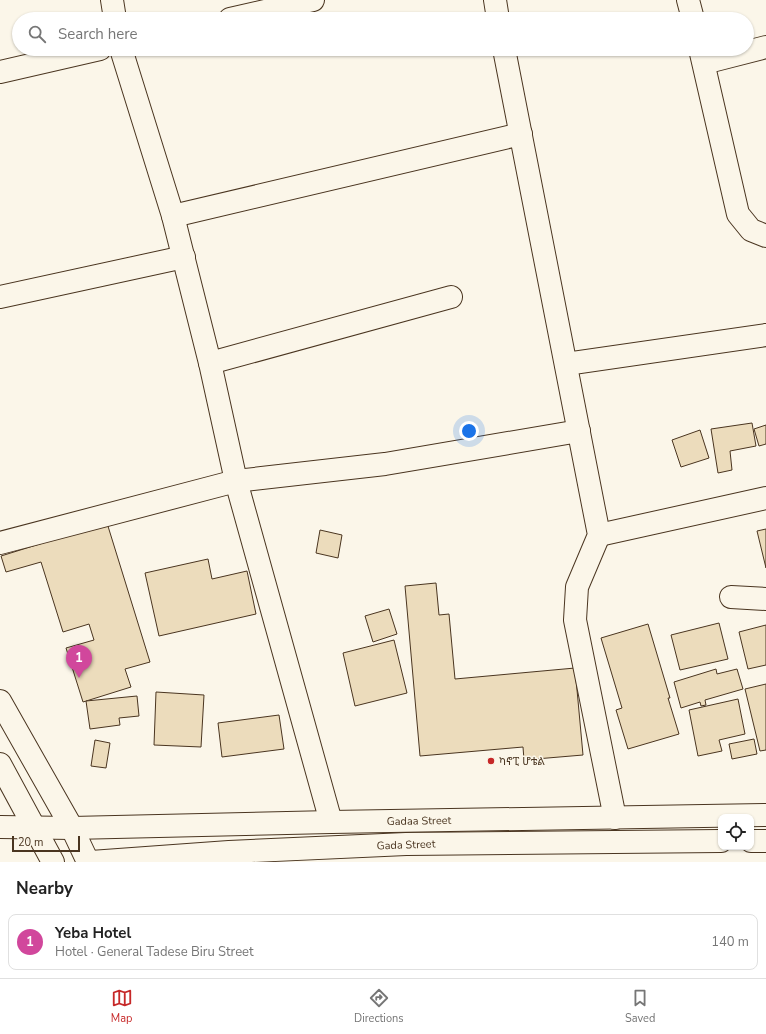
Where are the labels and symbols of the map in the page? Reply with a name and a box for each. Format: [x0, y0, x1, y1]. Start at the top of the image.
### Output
your location [459, 421, 479, 441]
pin: 1 [66, 645, 92, 678]
place label: ካኖፒ ሆቴል [499, 754, 546, 769]
marker: ካኖፒ ሆቴል [486, 756, 496, 766]
street label: Gadaa Street [387, 813, 452, 829]
scale bar [12, 834, 80, 853]
street label: Gada Street [376, 836, 436, 854]

